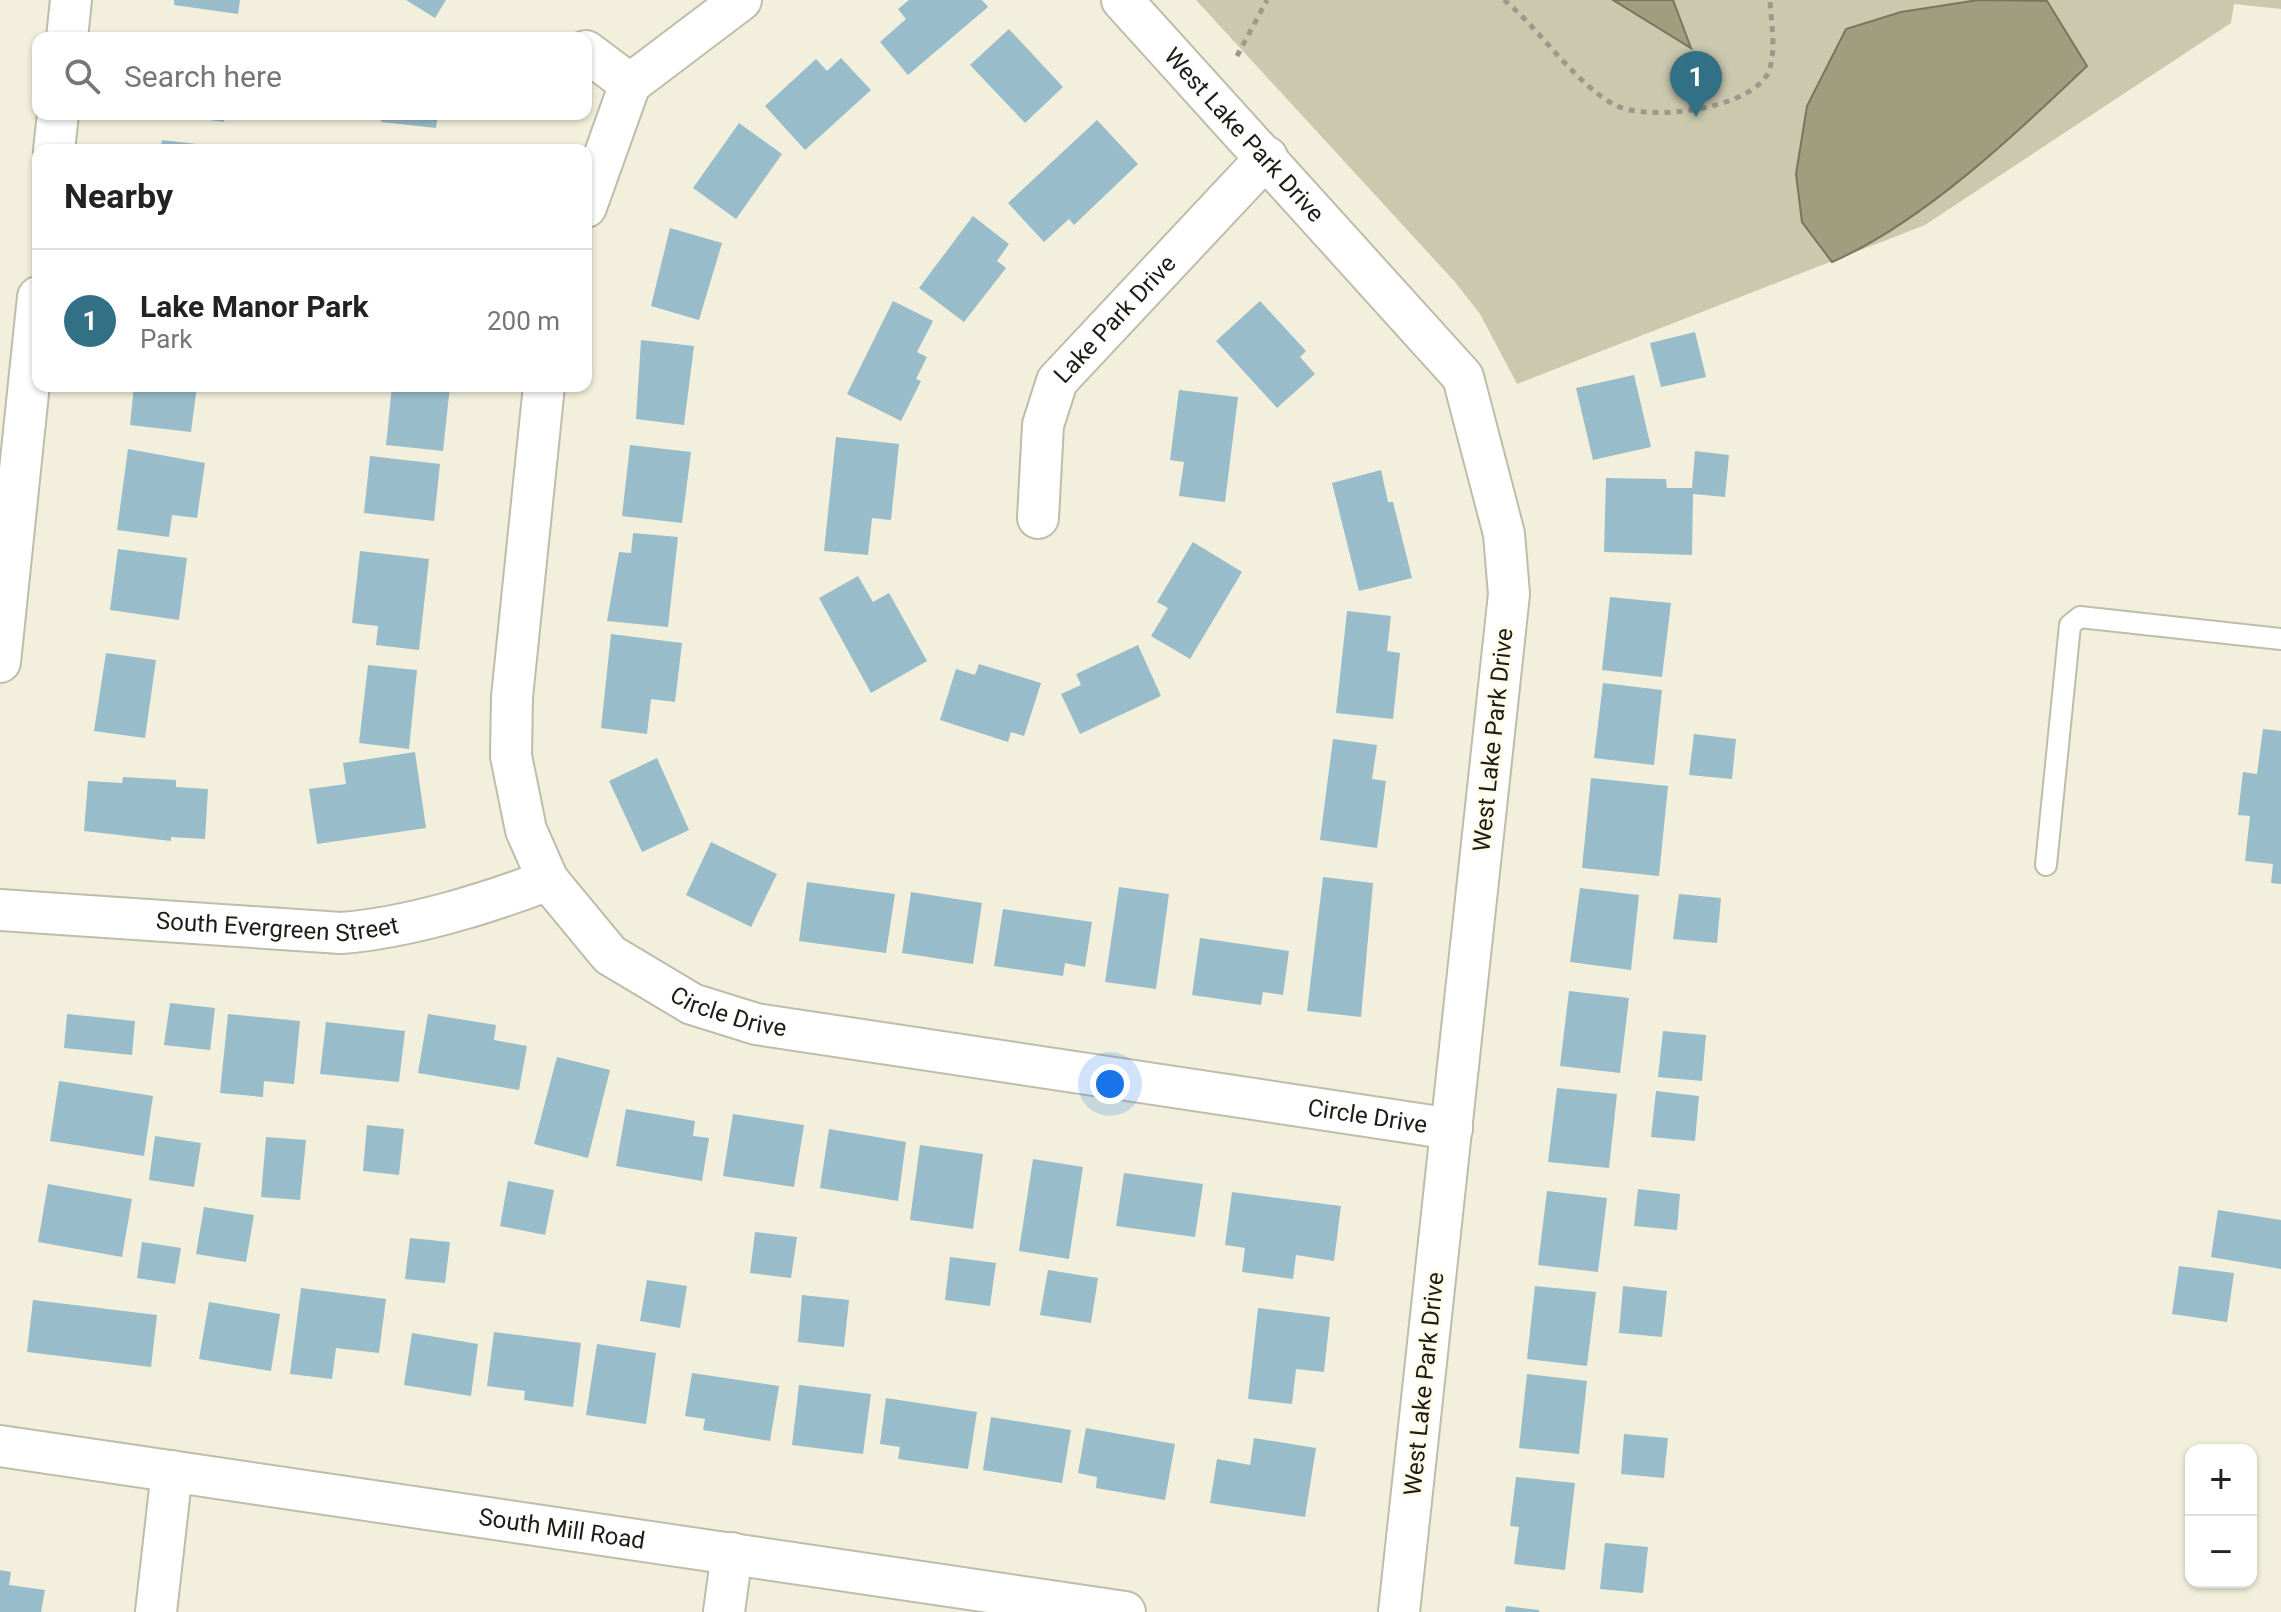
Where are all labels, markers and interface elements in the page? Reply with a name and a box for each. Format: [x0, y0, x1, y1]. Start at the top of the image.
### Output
search box [32, 32, 592, 120]
street label: West Lake Park Drive [1158, 42, 1330, 228]
pin: 1 [1670, 51, 1722, 117]
icon: search [60, 54, 104, 98]
text: Search here [124, 59, 282, 94]
text: Nearby [64, 176, 173, 216]
street label: Lake Park Drive [1048, 249, 1182, 389]
text: Lake Manor Park [140, 289, 368, 324]
text: 1 [83, 306, 97, 336]
text: 200 m [487, 306, 560, 336]
text: Park [140, 324, 192, 354]
street label: West Lake Park Drive [1467, 627, 1519, 853]
street label: South Evergreen Street [155, 907, 401, 947]
street label: Circle Drive [665, 980, 788, 1042]
your location [1090, 1064, 1130, 1104]
street label: Circle Drive [1306, 1093, 1429, 1139]
street label: West Lake Park Drive [1398, 1271, 1450, 1497]
map controls [2185, 1444, 2257, 1588]
button: + [2185, 1444, 2257, 1516]
street label: South Mill Road [477, 1503, 647, 1555]
button: − [2185, 1516, 2257, 1588]

